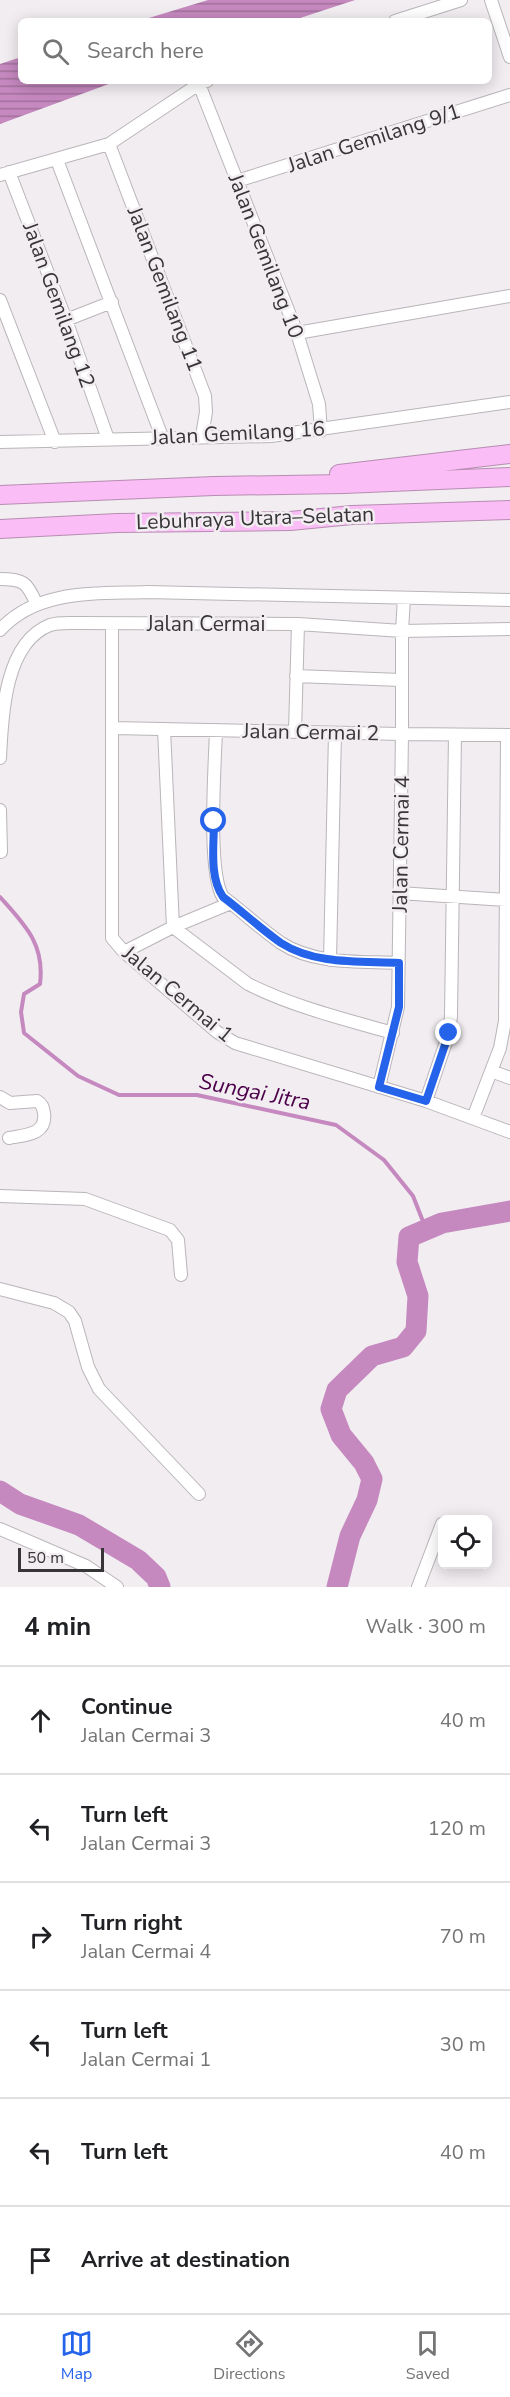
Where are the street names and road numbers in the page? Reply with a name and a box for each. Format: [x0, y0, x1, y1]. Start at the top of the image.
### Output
street label: Jalan Gemilang 9/1 [283, 97, 464, 179]
street label: Jalan Gemilang 10 [221, 169, 310, 342]
street label: Jalan Gemilang 11 [120, 202, 209, 375]
street label: Jalan Gemilang 12 [16, 217, 102, 392]
street label: Jalan Gemilang 16 [149, 414, 326, 452]
street label: Lebuhraya Utara–Selatan [135, 500, 375, 536]
street label: Jalan Cermai [146, 610, 265, 638]
street label: Jalan Cermai 2 [241, 717, 380, 747]
street label: Jalan Cermai 4 [386, 775, 416, 914]
street label: Jalan Cermai 1 [116, 939, 239, 1049]

